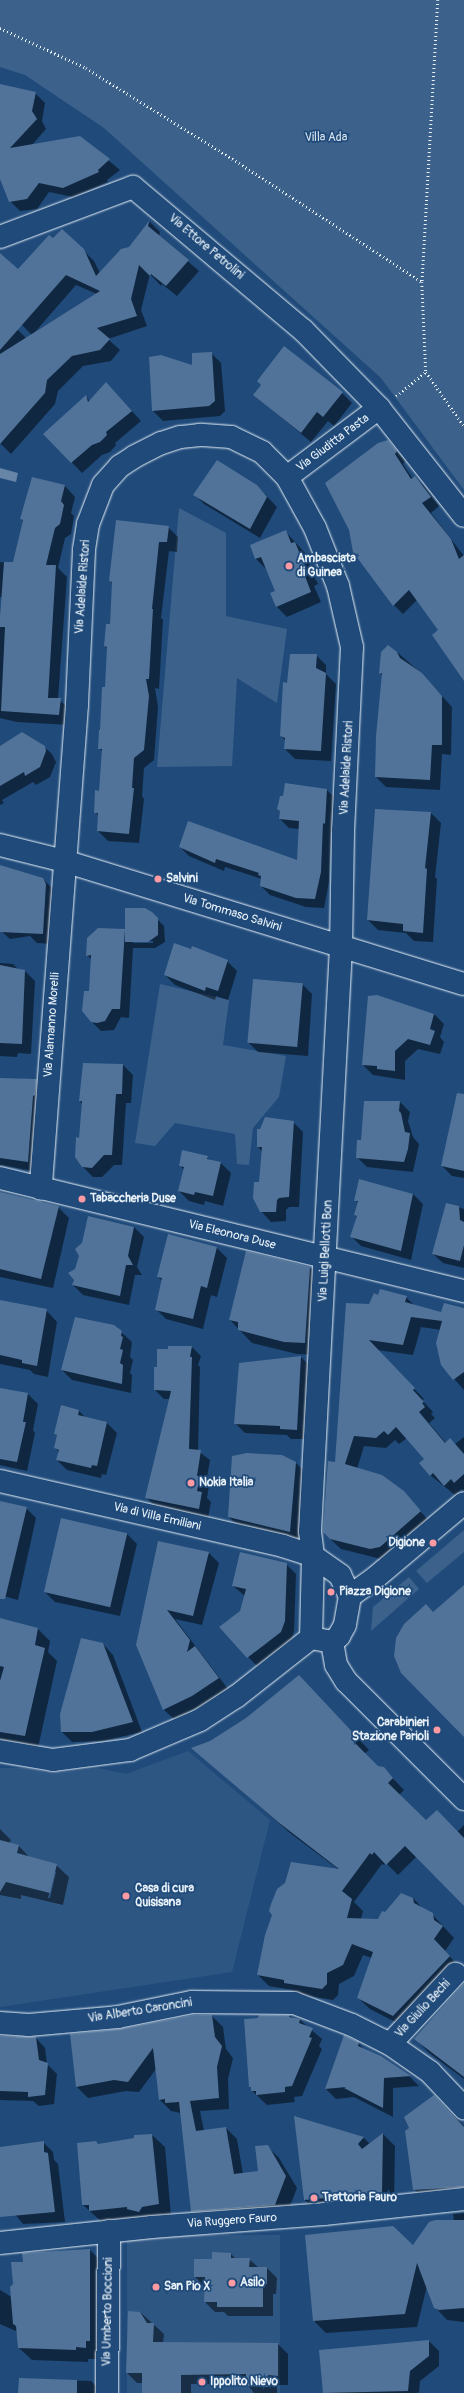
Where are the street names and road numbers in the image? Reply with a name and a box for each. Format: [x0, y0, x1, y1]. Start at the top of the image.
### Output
street label: Via Ettore Petrolini [165, 211, 247, 283]
street label: Via Giuditta Pasta [294, 411, 372, 475]
street label: Via Adelaide Ristori [73, 539, 93, 635]
street label: Via Adelaide Ristori [337, 720, 357, 816]
street label: Via Tommaso Salvini [181, 891, 283, 935]
street label: Via Alamanno Morelli [41, 972, 63, 1078]
street label: Via Luigi Bellotti Bon [316, 1199, 336, 1303]
street label: Via Eleonora Duse [187, 1217, 277, 1253]
street label: Via di Villa Emiliani [112, 1500, 202, 1534]
street label: Via Giulio Bechi [392, 1977, 454, 2041]
street label: Via Alberto Caroncini [87, 1996, 193, 2026]
street label: Via Ruggero Fauro [187, 2211, 277, 2231]
street label: Via Umberto Boccioni [100, 2257, 116, 2367]

